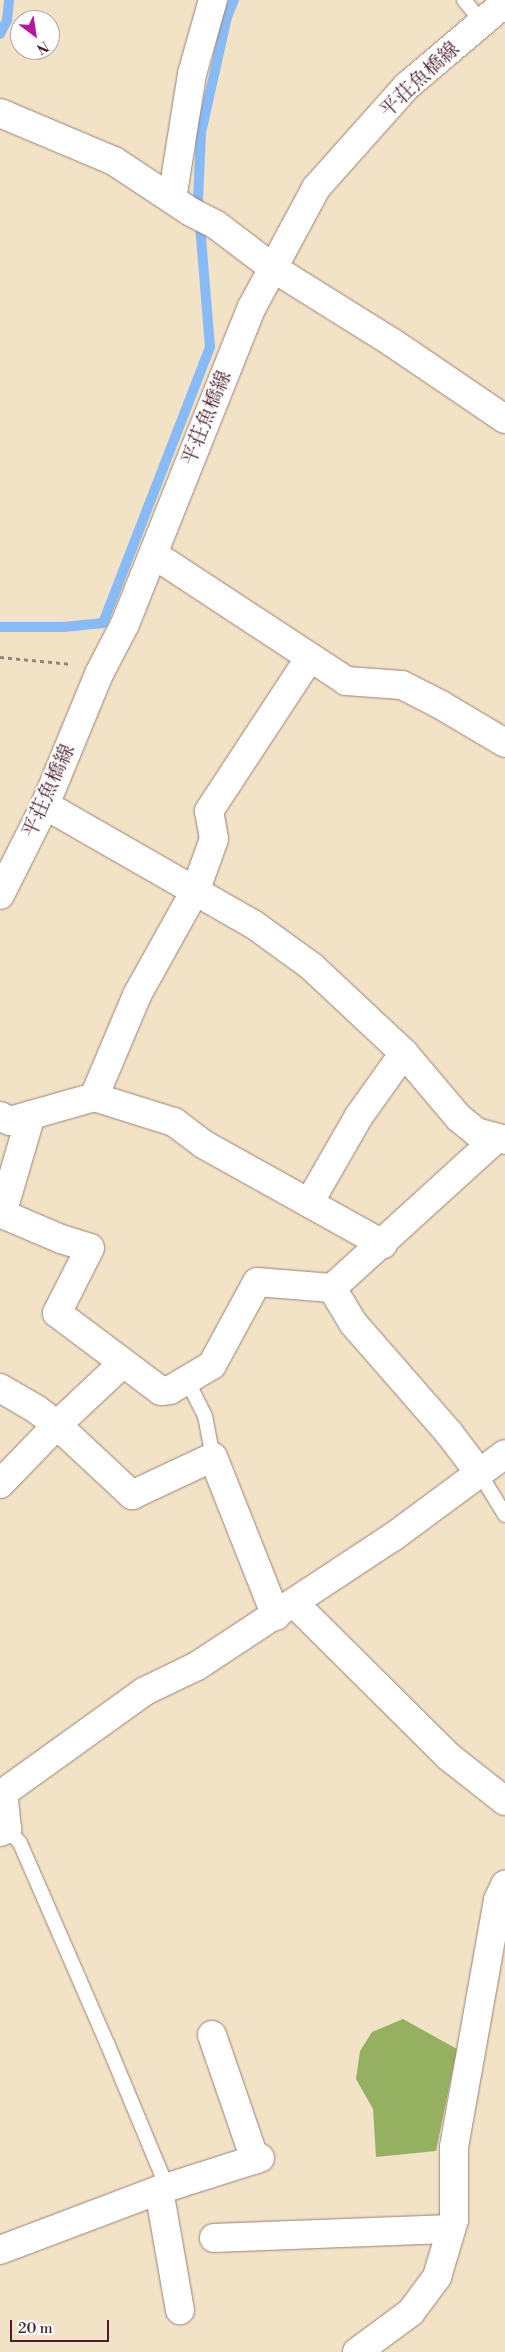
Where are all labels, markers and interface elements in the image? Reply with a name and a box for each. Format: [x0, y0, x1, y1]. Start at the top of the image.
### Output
north arrow [10, 10, 60, 60]
text: N [33, 36, 52, 58]
street label: 平荘魚橋線 [375, 37, 465, 123]
street label: 平荘魚橋線 [177, 367, 237, 469]
street label: 平荘魚橋線 [18, 740, 80, 842]
scale bar [12, 2310, 111, 2342]
text: 20 m [18, 2319, 53, 2338]

